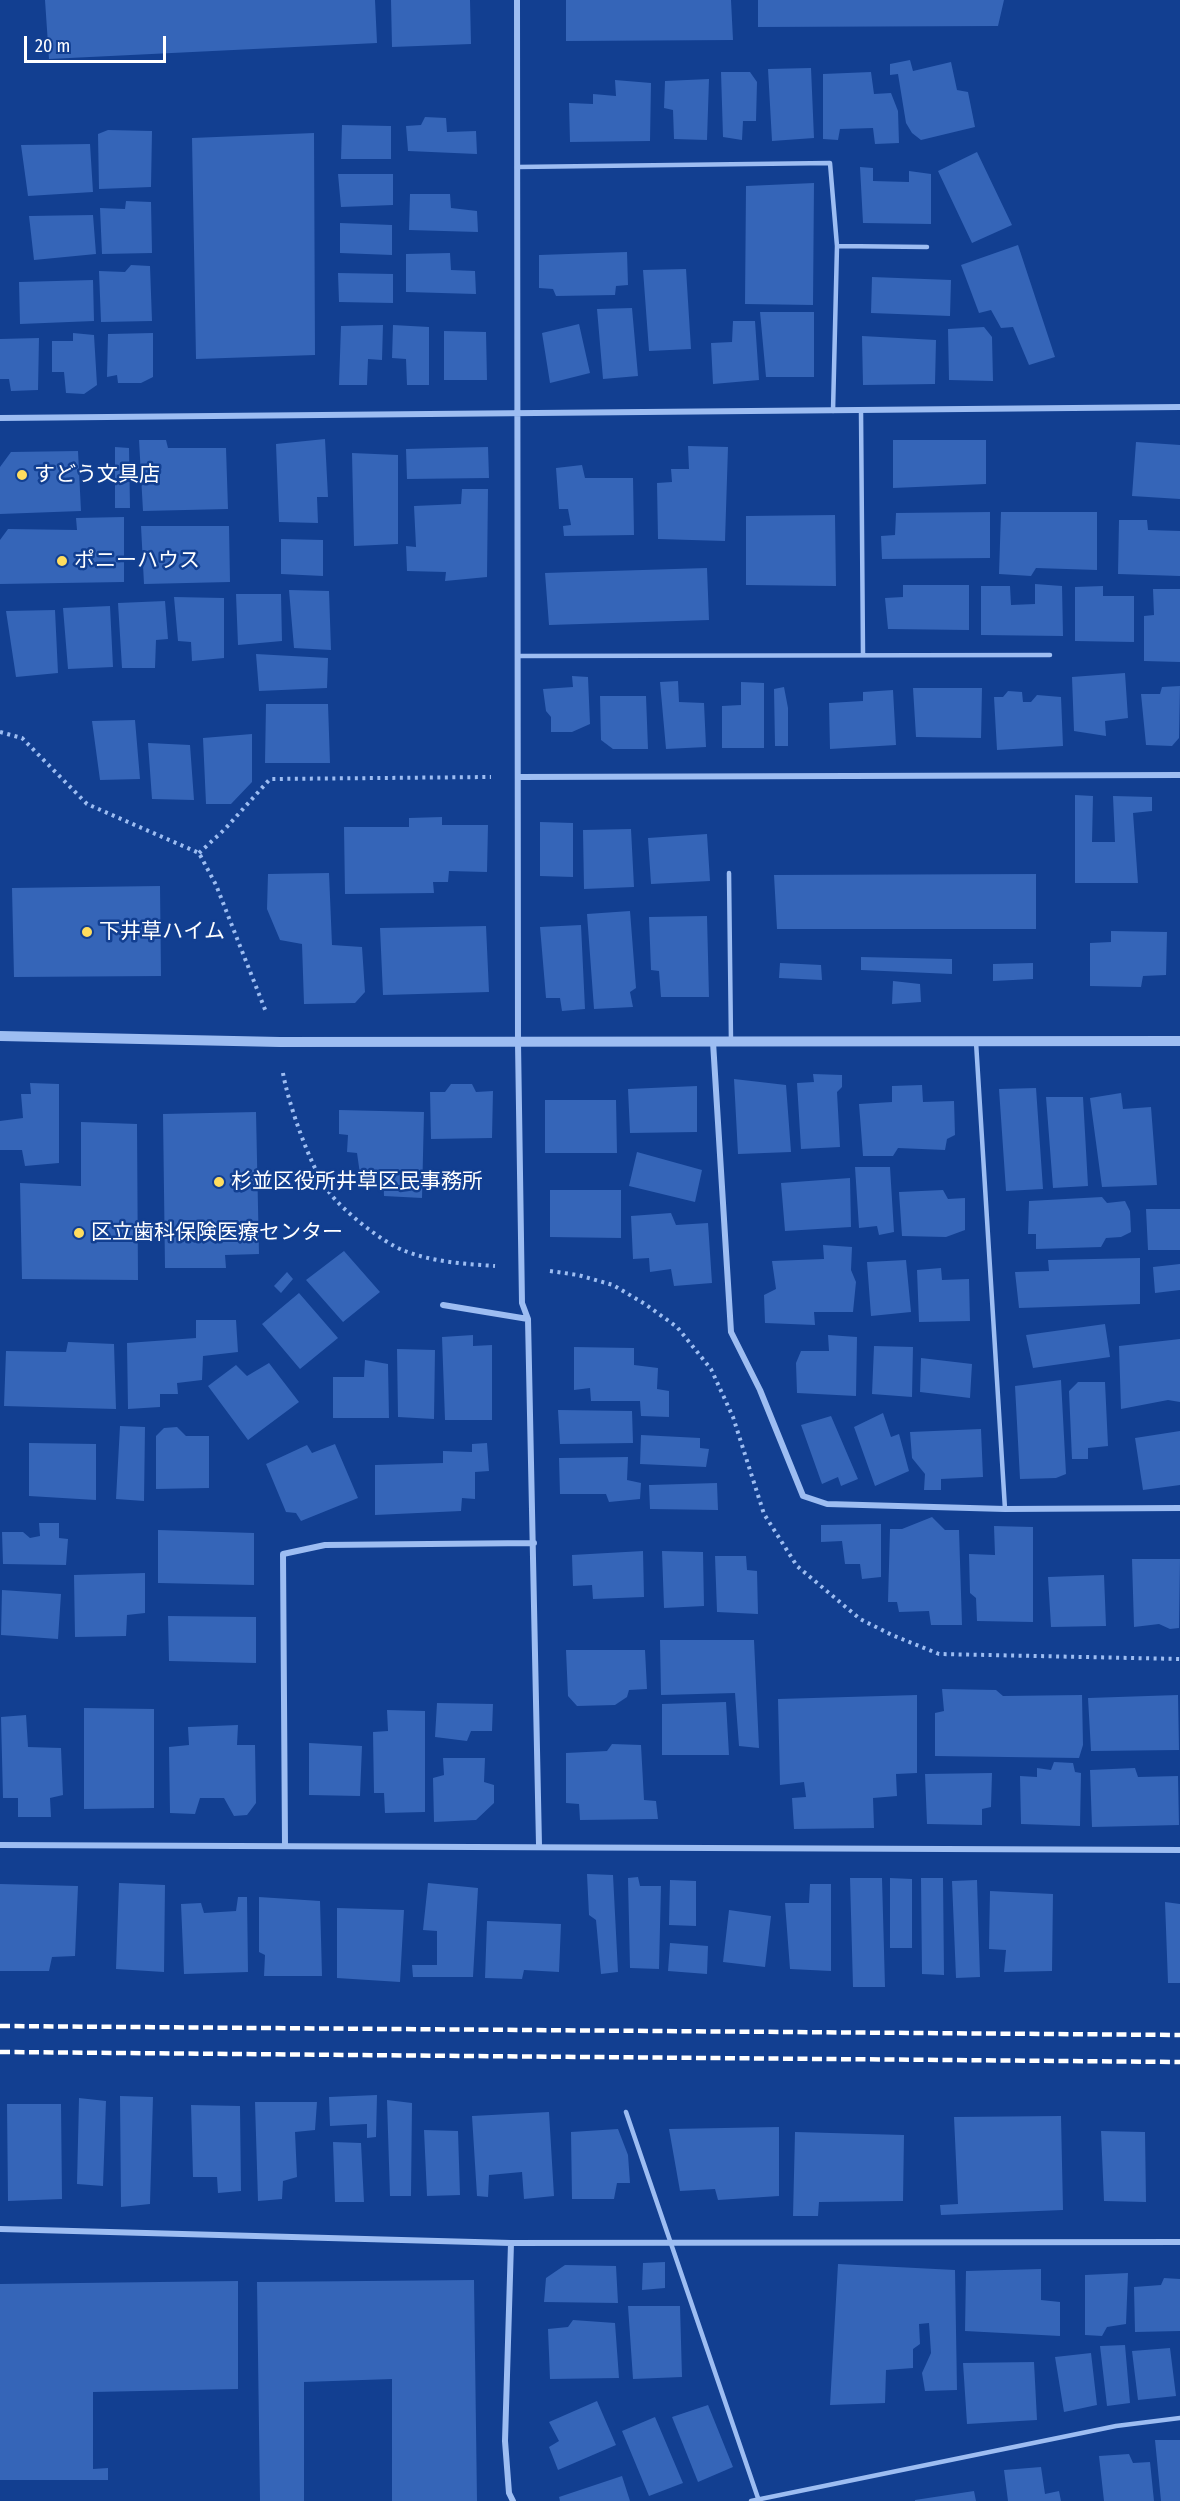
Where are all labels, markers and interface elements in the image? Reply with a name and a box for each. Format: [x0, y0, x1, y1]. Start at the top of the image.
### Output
scale bar [27, 24, 170, 62]
text: 20 m [35, 35, 70, 57]
place label: すどう文具店 [34, 462, 160, 488]
marker: すどう文具店 [15, 468, 29, 482]
place label: ポニーハウス [74, 548, 200, 574]
marker: ポニーハウス [55, 554, 69, 568]
place label: 下井草ハイム [99, 919, 225, 945]
marker: 下井草ハイム [80, 925, 94, 939]
place label: 杉並区役所井草区民事務所 [231, 1169, 483, 1195]
marker: 杉並区役所井草区民事務所 [212, 1175, 226, 1189]
place label: 区立歯科保険医療センター [91, 1220, 343, 1246]
marker: 区立歯科保険医療センター [72, 1226, 86, 1240]

